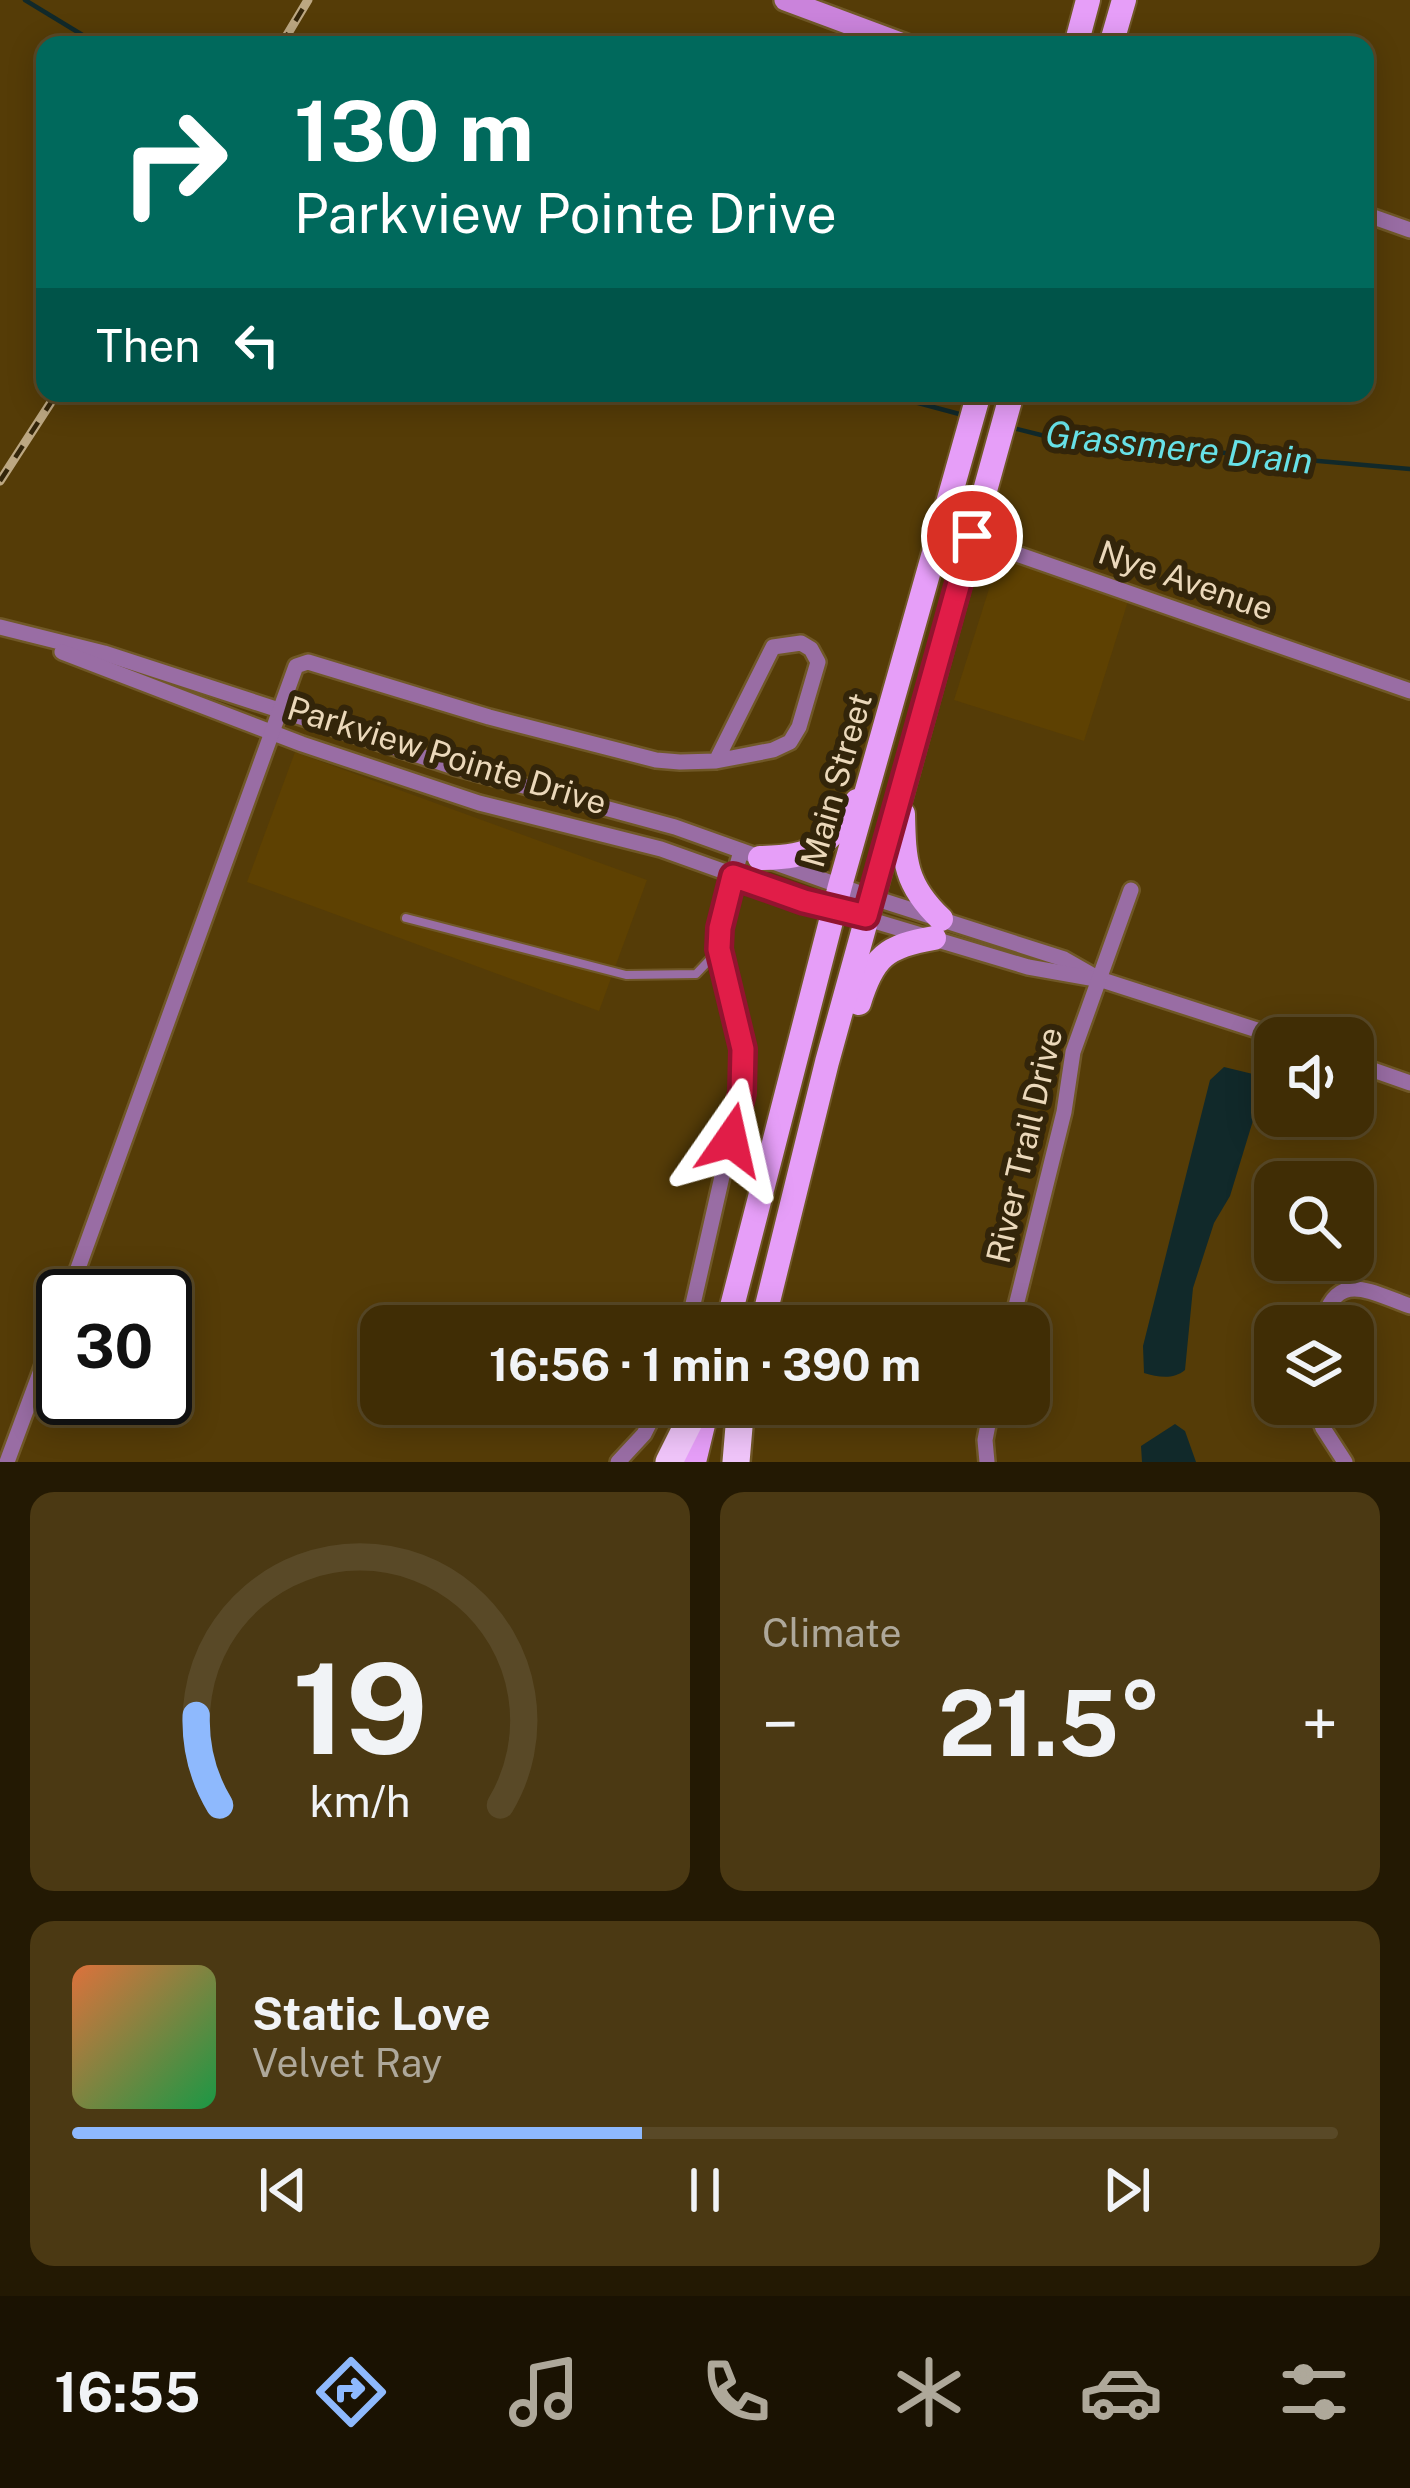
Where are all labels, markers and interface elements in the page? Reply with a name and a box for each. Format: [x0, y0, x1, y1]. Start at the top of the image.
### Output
text: 130 m [294, 81, 534, 180]
icon: right [96, 84, 252, 240]
text: Parkview Pointe Drive [294, 182, 837, 245]
icon: left [224, 312, 290, 378]
text: Then [96, 319, 200, 372]
water label: Grassmere Drain [1043, 412, 1315, 482]
pin [921, 485, 1023, 587]
icon: arrive [939, 503, 1005, 569]
street label: Nye Avenue [1094, 532, 1278, 628]
street label: Parkview Pointe Drive [283, 688, 611, 822]
street label: Main Street [793, 689, 879, 871]
map controls [1254, 1017, 1374, 1425]
button: sound [1254, 1017, 1374, 1137]
street label: River Trail Drive [978, 1023, 1070, 1267]
position arrow [668, 1077, 794, 1203]
button: search [1254, 1161, 1374, 1281]
speed limit sign: 30 [36, 1269, 192, 1425]
button: layers [1254, 1305, 1374, 1425]
text: 16:56 · 1 min · 390 m [489, 1338, 921, 1391]
text: Climate [762, 1610, 902, 1656]
text: 19 [292, 1635, 428, 1782]
text: 21.5° [938, 1670, 1162, 1776]
text: − [762, 1685, 799, 1763]
text: + [1301, 1685, 1338, 1763]
text: km/h [310, 1775, 410, 1826]
text: Static Love [252, 1987, 491, 2040]
text: Velvet Ray [252, 2040, 442, 2086]
icon: previous [250, 2157, 316, 2223]
icon: pause [672, 2157, 738, 2223]
icon: next [1094, 2157, 1160, 2223]
icon: directions [309, 2350, 393, 2434]
icon: music [502, 2350, 586, 2434]
icon: phone [694, 2350, 778, 2434]
icon: climate [887, 2350, 971, 2434]
icon: car [1079, 2350, 1163, 2434]
icon: filters [1272, 2350, 1356, 2434]
text: 16:55 [54, 2361, 201, 2424]

